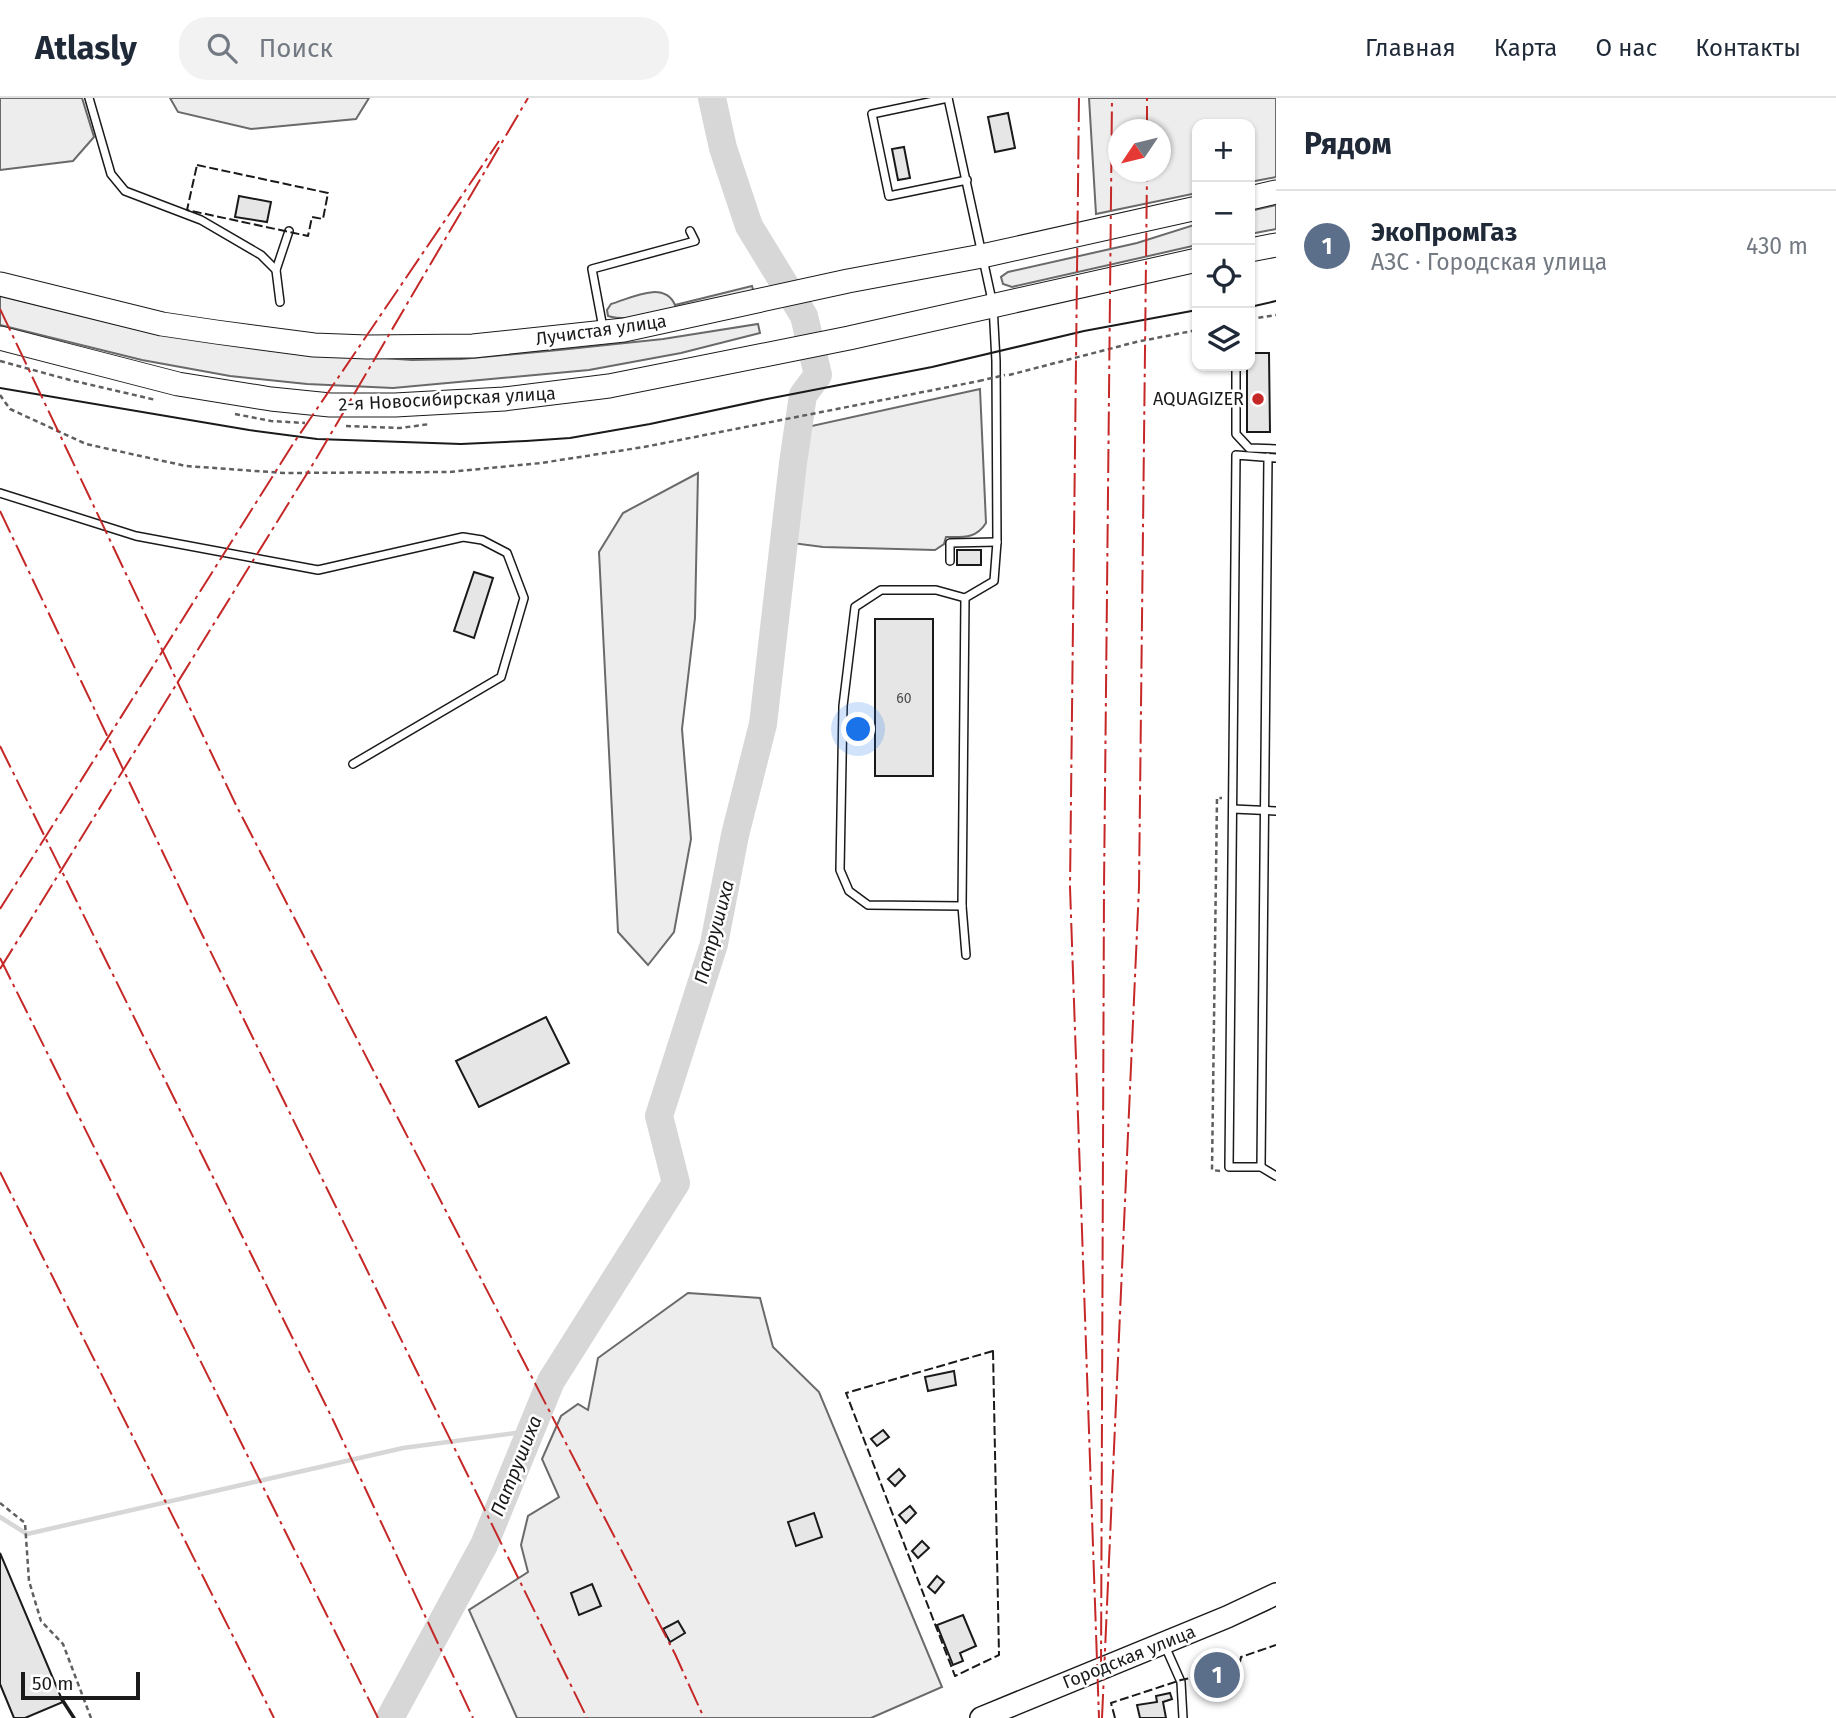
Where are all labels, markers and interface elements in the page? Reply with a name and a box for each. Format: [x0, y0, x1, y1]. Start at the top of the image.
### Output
search box [179, 17, 669, 80]
text: Atlasly [35, 28, 137, 68]
icon: search [203, 29, 241, 67]
text: Поиск [259, 33, 333, 64]
text: Главная [1365, 34, 1456, 62]
text: Карта [1494, 34, 1557, 62]
text: О нас [1595, 34, 1657, 62]
text: Контакты [1695, 34, 1801, 62]
north arrow [1108, 119, 1171, 182]
map controls [1192, 119, 1255, 371]
button: + [1192, 119, 1255, 182]
text: Рядом [1304, 126, 1392, 162]
button: − [1192, 182, 1255, 245]
text: ЭкоПромГаз [1371, 217, 1517, 248]
text: 1 [1322, 232, 1332, 260]
text: 430 m [1746, 232, 1808, 260]
button: locate [1192, 245, 1255, 308]
text: АЗС · Городская улица [1371, 248, 1607, 276]
button: layers [1192, 308, 1255, 371]
street label: Лучистая улица [534, 310, 668, 350]
street label: 2-я Новосибирская улица [338, 382, 556, 416]
place label: AQUAGIZER [1153, 388, 1244, 410]
marker: AQUAGIZER [1250, 391, 1266, 407]
house number: 60 [896, 690, 912, 707]
your location [841, 712, 875, 746]
water label: Патрушиха [689, 878, 739, 986]
water label: Патрушиха [485, 1412, 547, 1520]
street label: Городская улица [1059, 1620, 1199, 1694]
pin: 1 [1194, 1649, 1240, 1701]
scale bar [21, 1669, 140, 1701]
text: 50 m [32, 1672, 73, 1695]

